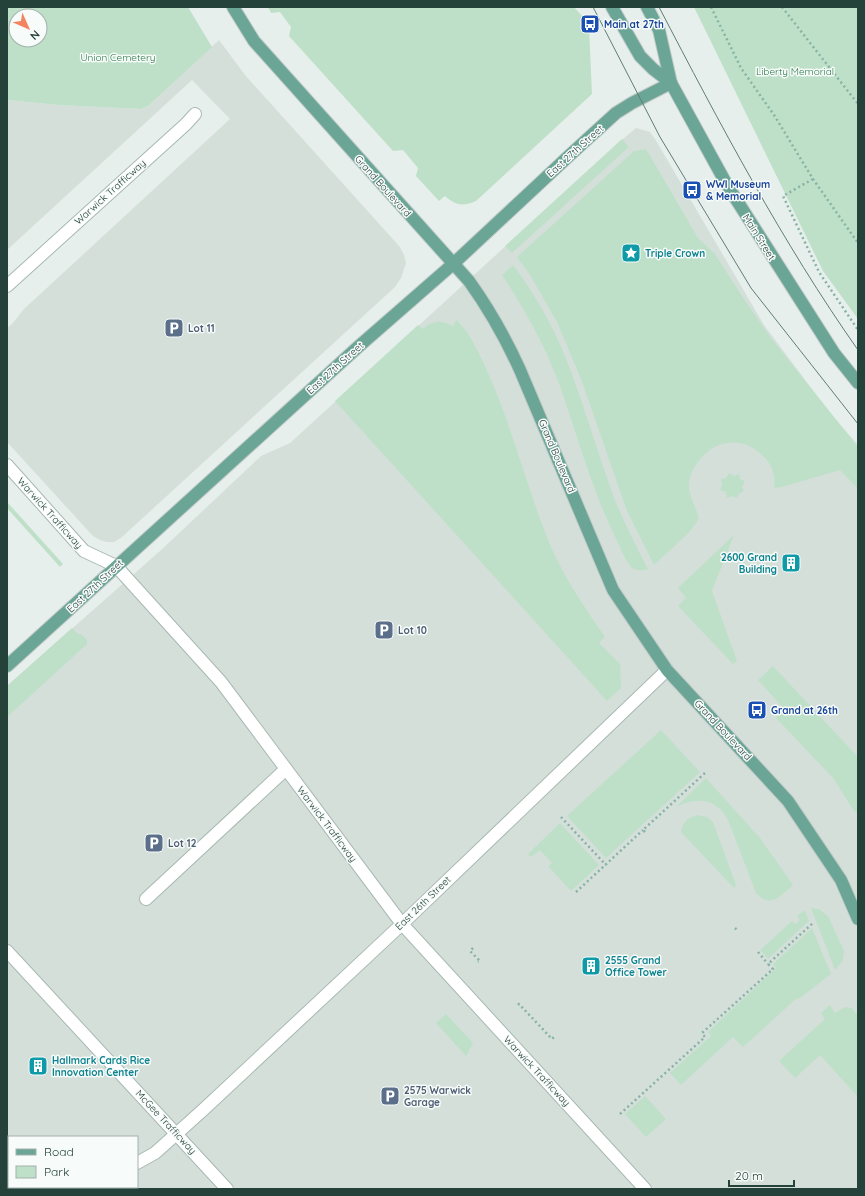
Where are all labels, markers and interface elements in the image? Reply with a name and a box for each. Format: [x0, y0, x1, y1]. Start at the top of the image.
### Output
north arrow [8, 8, 48, 48]
bus stop icon: Main at 27th [579, 13, 601, 35]
place label: Main at 27th [604, 18, 664, 31]
text: N [27, 27, 43, 43]
park label: Union Cemetery [80, 51, 156, 64]
park label: Liberty Memorial [756, 65, 834, 78]
street label: East 27th Street [544, 122, 607, 180]
street label: Grand Boulevard [352, 153, 414, 219]
street label: Warwick Trafficway [71, 156, 149, 228]
place label: WWI Museum & Memorial [706, 178, 770, 203]
bus stop icon: WWI Museum & Memorial [681, 179, 703, 201]
street label: Main Street [740, 211, 779, 263]
place icon: Triple Crown [620, 242, 642, 264]
place label: Triple Crown [645, 247, 705, 260]
parking icon: Lot 11 [163, 317, 185, 339]
place label: Lot 11 [188, 322, 215, 335]
street label: East 27th Street [304, 339, 367, 397]
street label: Grand Boulevard [536, 417, 578, 495]
street label: Warwick Trafficway [14, 474, 86, 552]
place label: 2600 Grand Building [721, 551, 777, 576]
building icon: 2600 Grand Building [780, 552, 802, 574]
street label: East 27th Street [64, 556, 126, 615]
parking icon: Lot 10 [373, 619, 395, 641]
place label: Lot 10 [398, 624, 427, 637]
street label: Grand Boulevard [692, 697, 754, 763]
bus stop icon: Grand at 26th [746, 699, 768, 721]
place label: Grand at 26th [771, 704, 838, 717]
street label: Warwick Trafficway [294, 783, 360, 865]
parking icon: Lot 12 [143, 832, 165, 854]
place label: Lot 12 [168, 837, 197, 850]
street label: East 26th Street [392, 873, 454, 933]
place label: 2555 Grand Office Tower [605, 954, 667, 979]
building icon: 2555 Grand Office Tower [580, 955, 602, 977]
street label: Warwick Trafficway [501, 1033, 573, 1109]
place label: Hallmark Cards Rice Innovation Center [52, 1054, 150, 1079]
building icon: Hallmark Cards Rice Innovation Center [27, 1055, 49, 1077]
place label: 2575 Warwick Garage [404, 1084, 471, 1109]
parking icon: 2575 Warwick Garage [379, 1085, 401, 1107]
street label: McGee Trafficway [133, 1087, 199, 1157]
legend [8, 1136, 138, 1188]
text: Road [44, 1144, 74, 1159]
scale bar [729, 1162, 794, 1188]
text: Park [44, 1164, 69, 1179]
text: 20 m [735, 1168, 763, 1183]

